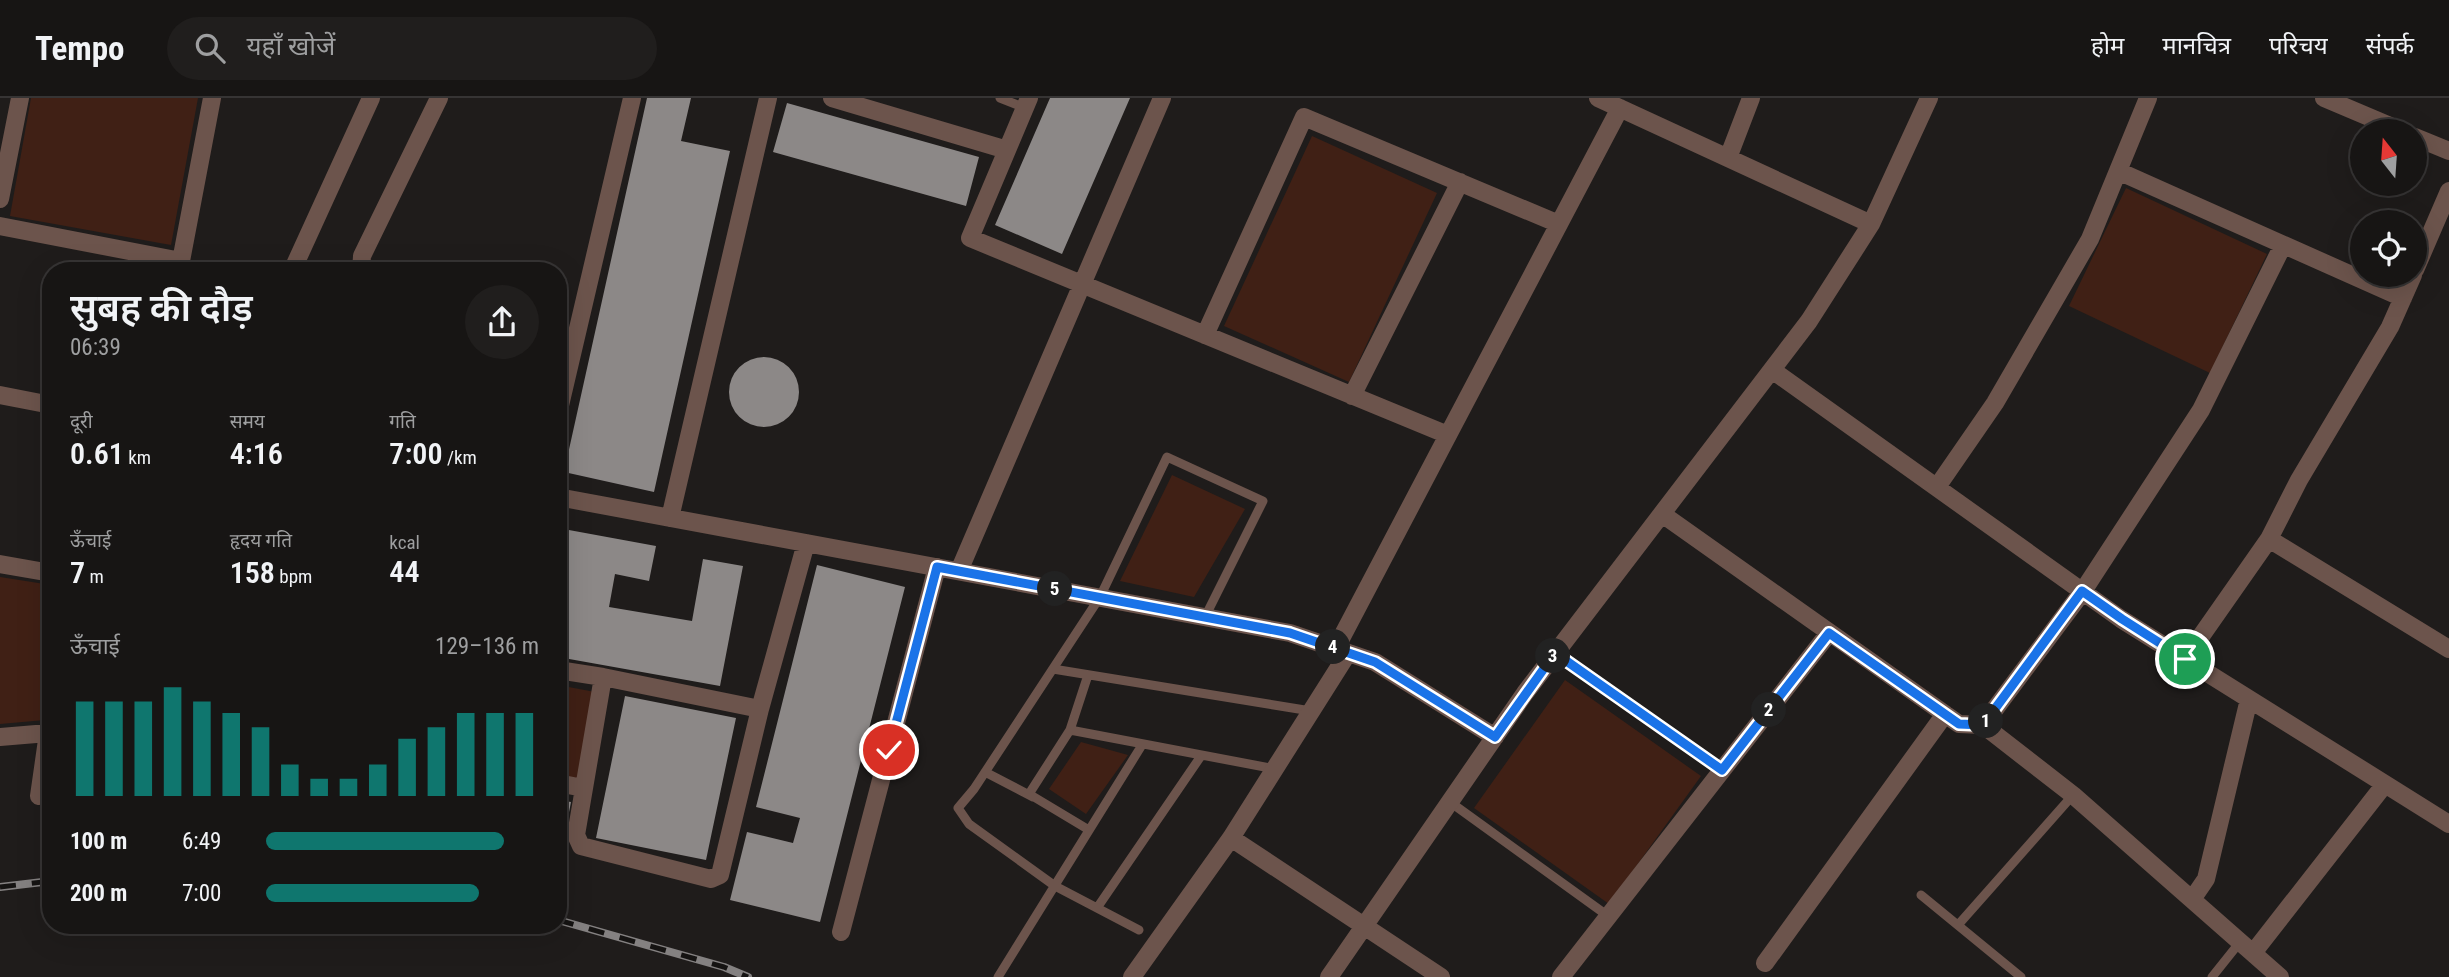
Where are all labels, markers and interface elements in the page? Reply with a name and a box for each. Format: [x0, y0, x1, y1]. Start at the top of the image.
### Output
search box [167, 17, 657, 80]
text: Tempo [35, 29, 125, 68]
icon: search [191, 29, 229, 67]
text: यहाँ खोजें [247, 31, 335, 61]
text: होम [2091, 32, 2124, 60]
text: मानचित्र [2162, 32, 2231, 60]
text: परिचय [2269, 32, 2328, 60]
text: संपर्क [2366, 32, 2414, 60]
north arrow [2350, 119, 2427, 196]
map controls [2350, 119, 2427, 287]
button: locate [2350, 210, 2427, 287]
button: share [465, 285, 539, 359]
text: सुबह की दौड़ [70, 286, 253, 330]
text: 06:39 [70, 334, 121, 361]
text: दूरी [70, 410, 93, 433]
text: समय [230, 410, 265, 433]
text: गति [389, 410, 416, 433]
text: 0.61 [70, 436, 124, 471]
text: 4:16 [230, 436, 283, 471]
text: 7:00 [389, 436, 443, 471]
text: km [124, 446, 151, 469]
text: /km [443, 446, 477, 469]
text: ऊँचाई [70, 529, 111, 552]
text: हृदय गति [230, 529, 292, 552]
text: kcal [389, 531, 420, 554]
text: 44 [389, 554, 420, 589]
text: 7 [70, 555, 85, 590]
text: 158 [230, 555, 275, 590]
text: m [85, 565, 104, 588]
text: bpm [275, 565, 312, 588]
pin: 5 [1038, 572, 1072, 606]
text: 5 [1050, 577, 1059, 600]
pin [2155, 629, 2215, 689]
pin: 4 [1316, 630, 1350, 664]
text: ऊँचाई [70, 633, 120, 660]
text: 129–136 m [435, 633, 539, 660]
text: 4 [1328, 635, 1337, 658]
pin: 3 [1536, 638, 1570, 674]
icon: arrive [2166, 640, 2204, 678]
text: 3 [1548, 644, 1557, 667]
pin: 2 [1752, 692, 1786, 728]
text: 2 [1764, 698, 1773, 721]
pin: 1 [1968, 704, 2004, 738]
text: 1 [1981, 709, 1990, 732]
pin [859, 720, 919, 780]
icon: check [870, 731, 908, 769]
text: 100 m [70, 828, 127, 855]
text: 6:49 [182, 828, 221, 855]
text: 200 m [70, 880, 127, 907]
text: 7:00 [182, 880, 221, 907]

